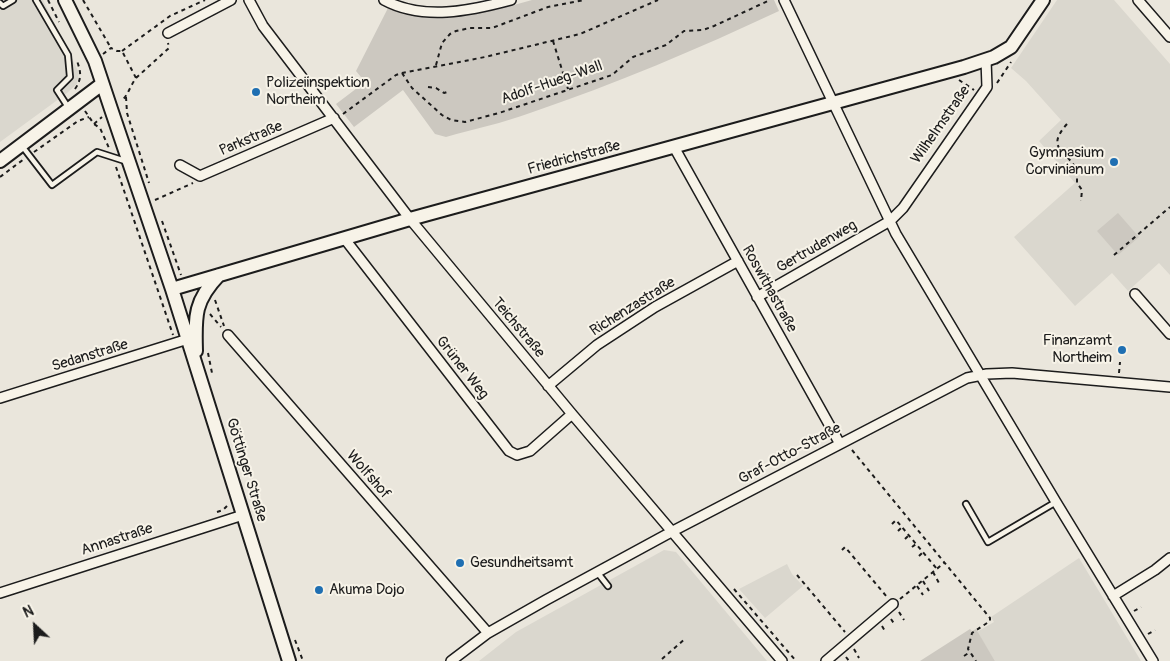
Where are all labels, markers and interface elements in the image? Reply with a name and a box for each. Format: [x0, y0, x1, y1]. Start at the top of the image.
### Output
street label: Adolf-Hueg-Wall [499, 57, 605, 109]
place label: Polizeiinspektion Northeim [266, 74, 370, 109]
street label: Wilhelmstraße [908, 83, 974, 167]
marker: Polizeiinspektion Northeim [250, 86, 262, 98]
street label: Parkstraße [217, 118, 285, 160]
street label: Friedrichstraße [526, 137, 622, 179]
place label: Gymnasium Corvinianum [1025, 144, 1104, 179]
marker: Gymnasium Corvinianum [1108, 156, 1120, 168]
street label: Gertrudenweg [774, 217, 860, 277]
street label: Roswithastraße [738, 242, 800, 336]
street label: Richenzastraße [587, 274, 679, 340]
street label: Teichstraße [488, 294, 548, 362]
place label: Finanzamt Northeim [1043, 332, 1112, 367]
street label: Grüner Weg [432, 333, 492, 403]
street label: Sedanstraße [50, 336, 130, 376]
marker: Finanzamt Northeim [1116, 344, 1128, 356]
street label: Göttinger Straße [222, 416, 270, 524]
street label: Graf-Otto-Straße [736, 419, 844, 489]
street label: Wolfshof [342, 447, 394, 503]
street label: Annastraße [79, 520, 155, 560]
place label: Gesundheitsamt [470, 554, 573, 572]
marker: Gesundheitsamt [454, 557, 466, 569]
place label: Akuma Dojo [329, 581, 405, 599]
marker: Akuma Dojo [313, 584, 325, 596]
north arrow [10, 601, 60, 651]
text: N [21, 602, 36, 622]

